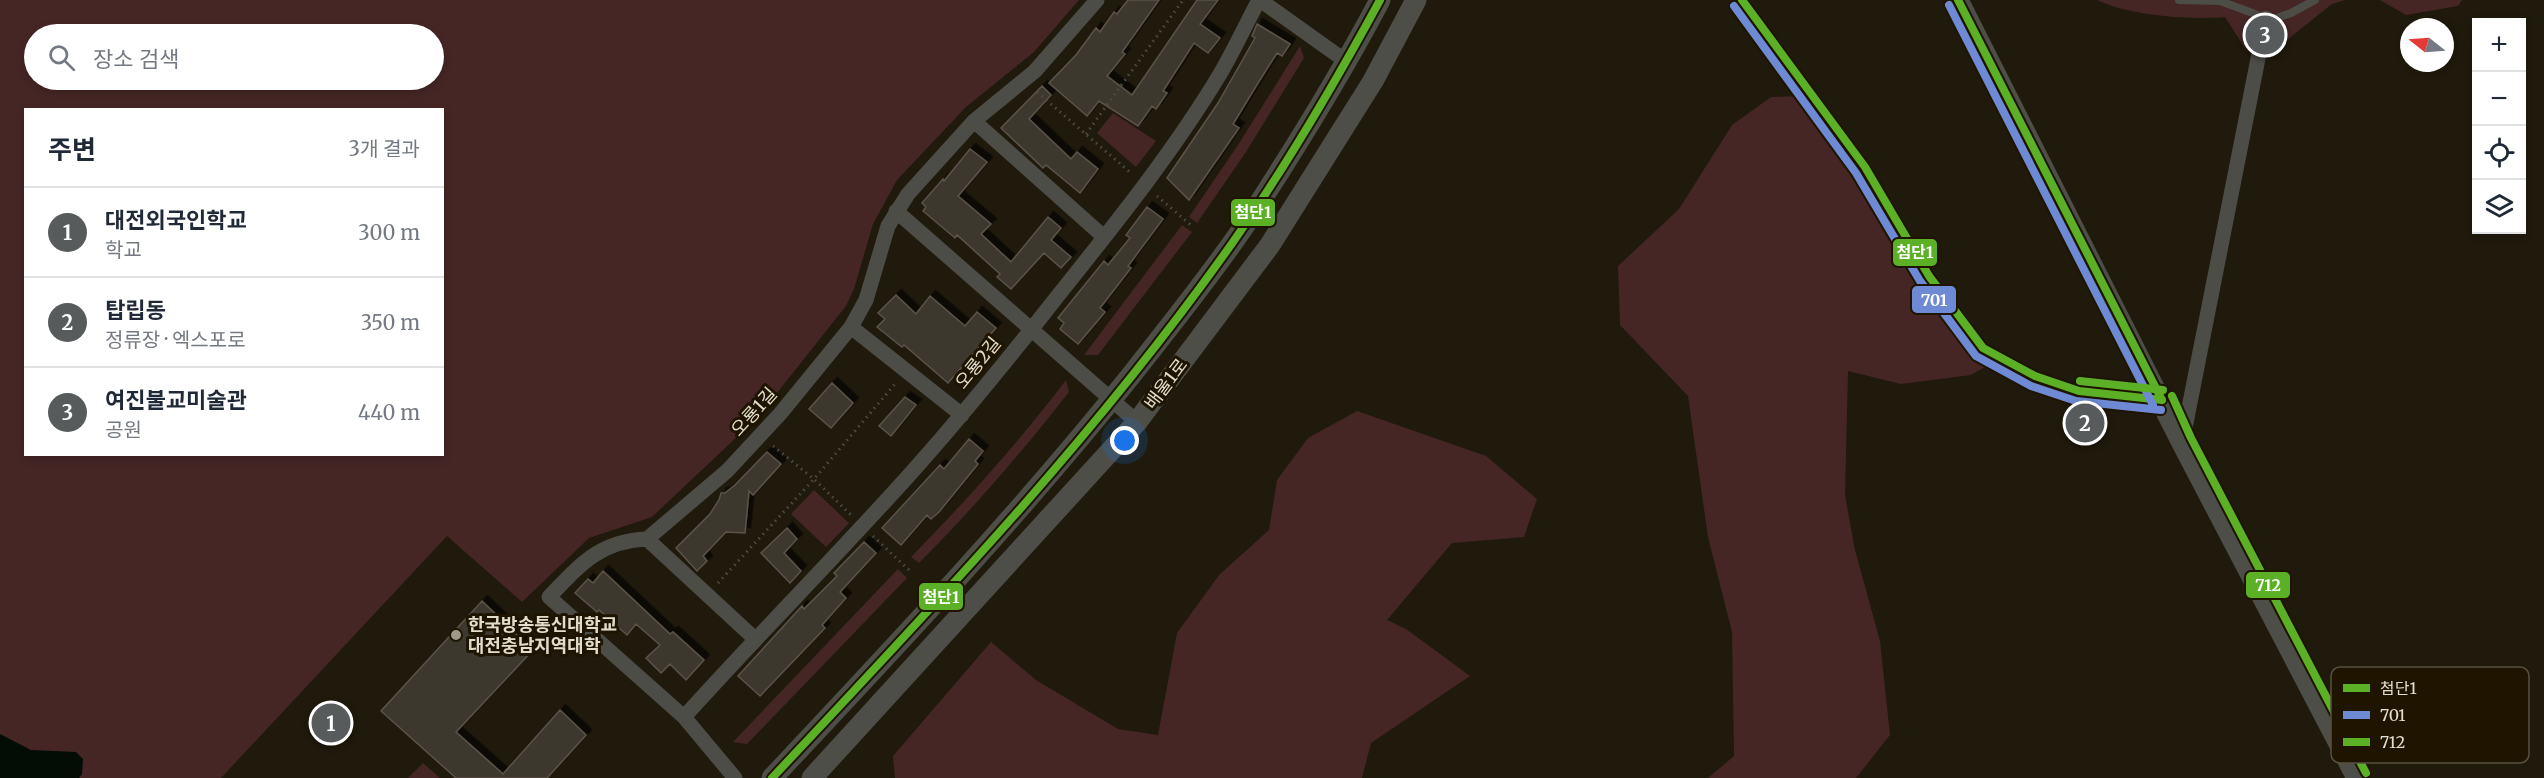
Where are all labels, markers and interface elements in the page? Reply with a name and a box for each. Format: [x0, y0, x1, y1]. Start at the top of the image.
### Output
pin: 3 [2246, 12, 2284, 57]
north arrow [2400, 18, 2454, 72]
map controls [2472, 18, 2526, 234]
button: + [2472, 18, 2526, 72]
search box [24, 24, 444, 90]
icon: search [45, 41, 78, 74]
text: 장소 검색 [93, 45, 179, 73]
button: − [2472, 72, 2526, 126]
button: locate [2472, 126, 2526, 180]
text: 주변 [48, 133, 96, 166]
text: 3개 결과 [349, 136, 420, 161]
button: layers [2472, 180, 2526, 234]
line badge: 첨단1 [1230, 198, 1276, 227]
text: 첨단1 [1235, 202, 1272, 222]
text: 대전외국인학교 [105, 206, 247, 234]
text: 1 [63, 220, 72, 245]
text: 300 m [358, 220, 420, 245]
text: 학교 [105, 237, 142, 262]
line badge: 첨단1 [1892, 238, 1938, 267]
text: 첨단1 [1897, 242, 1934, 262]
line badge: 701 [1911, 285, 1957, 314]
text: 701 [1921, 290, 1948, 310]
text: 탑립동 [105, 296, 166, 324]
text: 2 [62, 310, 73, 335]
text: 350 m [361, 310, 420, 335]
text: 정류장 · 엑스포로 [105, 327, 246, 352]
street label: 오룡2길 [950, 332, 1006, 393]
street label: 배울1로 [1139, 354, 1192, 414]
street label: 오룡1길 [726, 382, 782, 441]
text: 여진불교미술관 [105, 386, 247, 414]
text: 3 [62, 400, 73, 425]
text: 440 m [358, 400, 420, 425]
pin: 2 [2066, 400, 2104, 446]
text: 공원 [105, 417, 142, 442]
your location [1110, 426, 1139, 455]
line badge: 712 [2245, 571, 2291, 599]
text: 712 [2255, 575, 2281, 595]
line badge: 첨단1 [918, 582, 964, 611]
text: 첨단1 [923, 587, 960, 607]
place label: 한국방송통신대학교 대전충남지역대학 [468, 613, 617, 657]
marker: 한국방송통신대학교 대전충남지역대학 [449, 628, 463, 642]
legend [2331, 667, 2529, 763]
text: 첨단1 [2380, 678, 2417, 698]
pin: 1 [312, 700, 350, 746]
text: 701 [2380, 705, 2406, 725]
text: 712 [2380, 732, 2405, 752]

